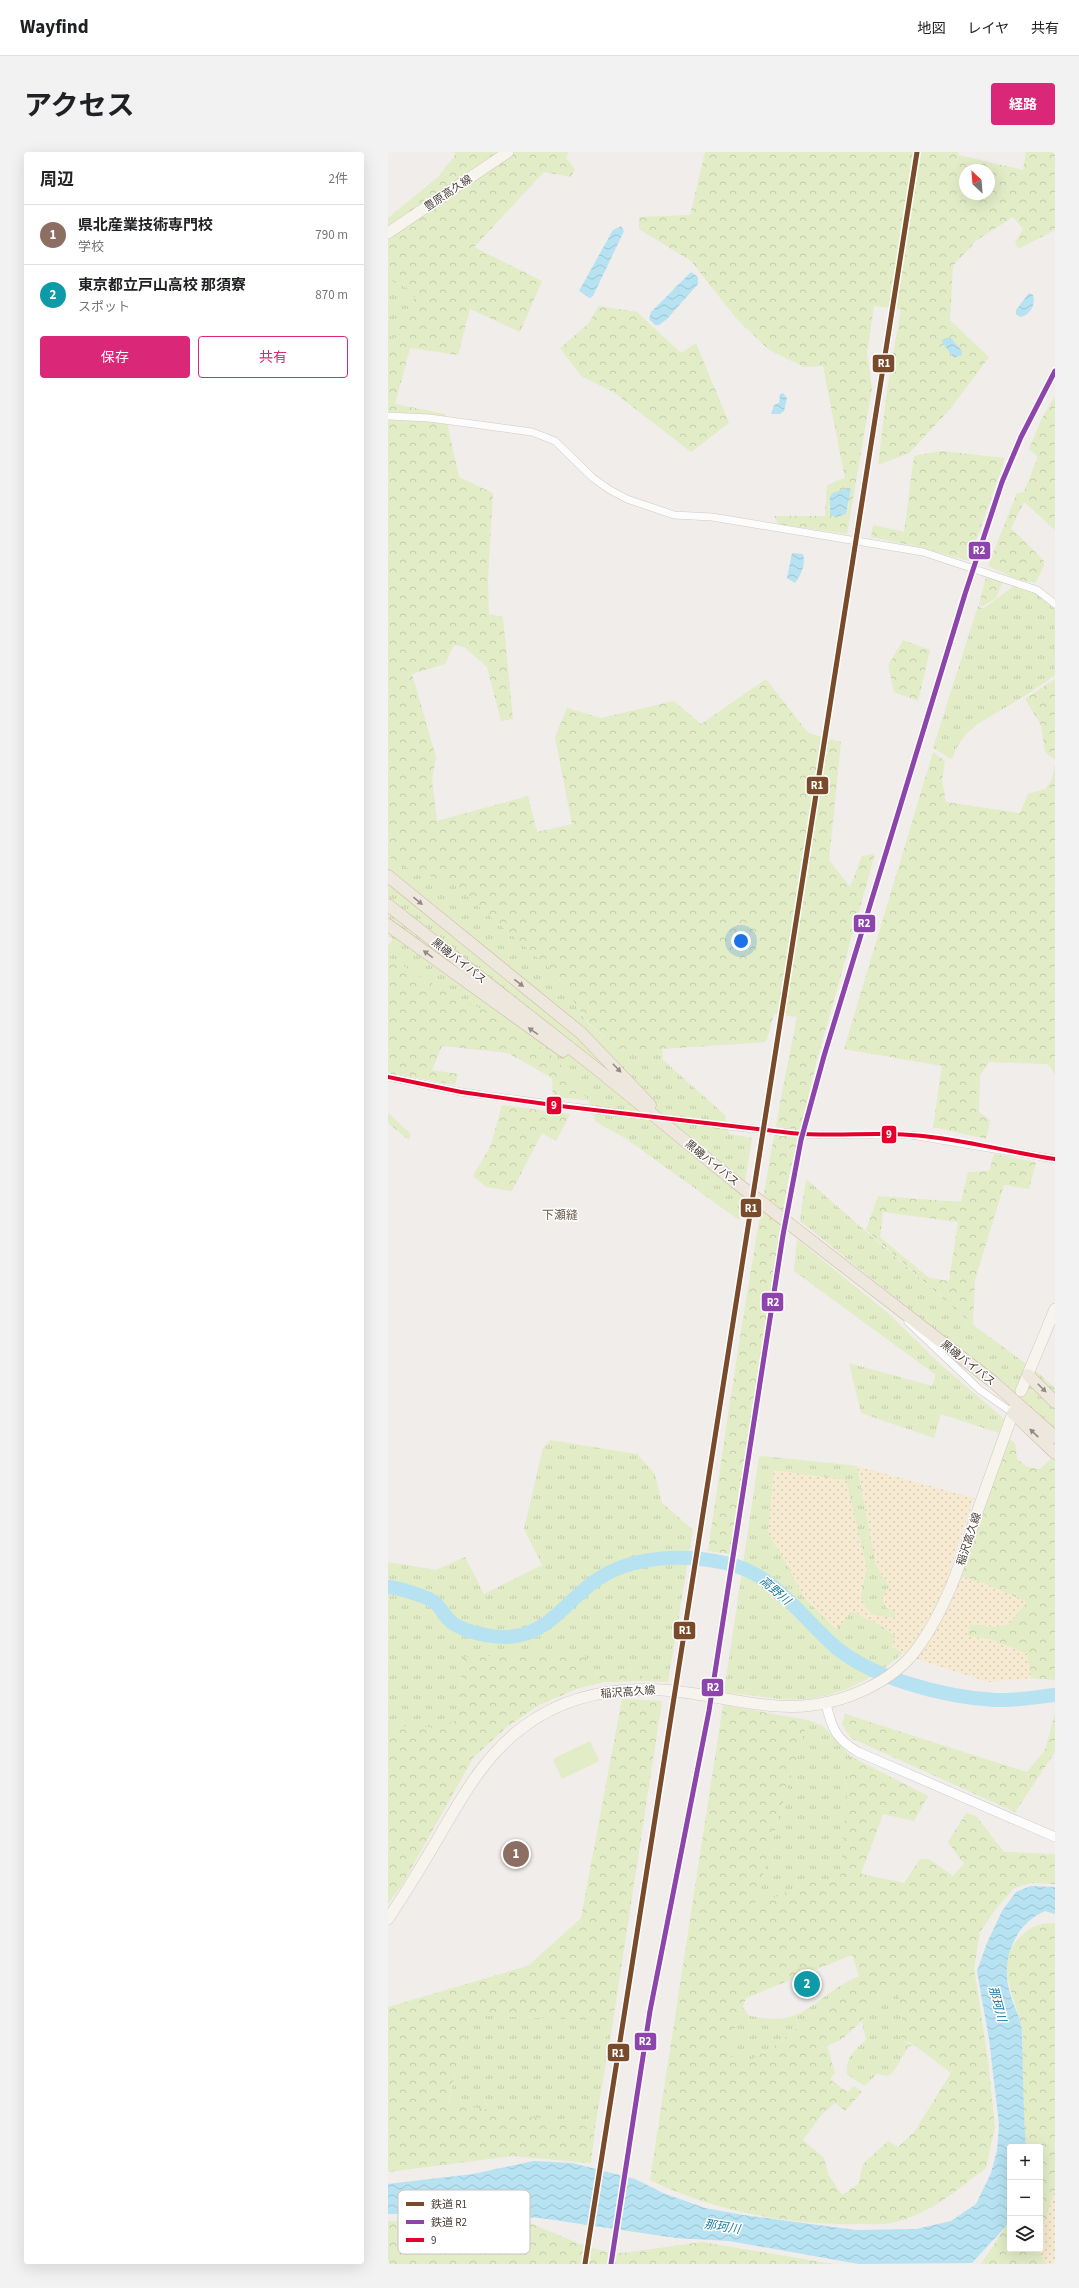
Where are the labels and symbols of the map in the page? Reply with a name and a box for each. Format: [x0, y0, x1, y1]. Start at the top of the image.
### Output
north arrow [959, 164, 995, 200]
street label: 豊原高久線 [421, 171, 475, 215]
line badge: R1 [872, 354, 895, 373]
text: R1 [878, 356, 890, 371]
line badge: R2 [968, 541, 991, 560]
text: R2 [973, 543, 985, 558]
line badge: R1 [806, 776, 829, 795]
text: R1 [811, 778, 823, 793]
one-way arrow [412, 896, 423, 905]
line badge: R2 [853, 914, 876, 933]
text: R2 [858, 916, 870, 931]
your location [731, 931, 751, 951]
street label: 黒磯バイパス [428, 935, 490, 987]
one-way arrow [423, 950, 433, 958]
one-way arrow [513, 978, 524, 987]
one-way arrow [528, 1027, 538, 1035]
one-way arrow [612, 1063, 621, 1073]
line badge: 9 [546, 1096, 562, 1115]
text: 9 [551, 1098, 557, 1113]
line badge: 9 [881, 1125, 897, 1144]
text: 9 [886, 1127, 892, 1142]
street label: 黒磯バイパス [682, 1136, 742, 1190]
line badge: R1 [740, 1198, 762, 1218]
text: R1 [745, 1201, 757, 1216]
district label: 下瀬縫 [542, 1207, 578, 1224]
line badge: R2 [761, 1292, 784, 1312]
text: R2 [767, 1295, 779, 1310]
street label: 黒磯バイパス [937, 1337, 999, 1389]
one-way arrow [1037, 1383, 1047, 1393]
one-way arrow [1029, 1428, 1039, 1437]
street label: 稲沢高久線 [953, 1511, 985, 1567]
water label: 高野川 [756, 1573, 796, 1611]
line badge: R1 [673, 1621, 696, 1640]
text: R1 [679, 1623, 691, 1638]
line badge: R2 [701, 1678, 724, 1697]
text: R2 [707, 1680, 719, 1695]
street label: 稲沢高久線 [600, 1683, 656, 1701]
pin: 1 [503, 1839, 529, 1869]
pin: 2 [794, 1969, 820, 1999]
water label: 那珂川 [984, 1984, 1010, 2026]
line badge: R2 [634, 2032, 657, 2051]
text: R2 [639, 2034, 651, 2049]
line badge: R1 [607, 2043, 630, 2062]
text: R1 [612, 2046, 624, 2061]
legend [398, 2190, 530, 2254]
text: 鉄道 R1 [431, 2197, 467, 2212]
text: 鉄道 R2 [431, 2215, 467, 2230]
water label: 那珂川 [703, 2216, 743, 2239]
text: 9 [431, 2233, 436, 2248]

